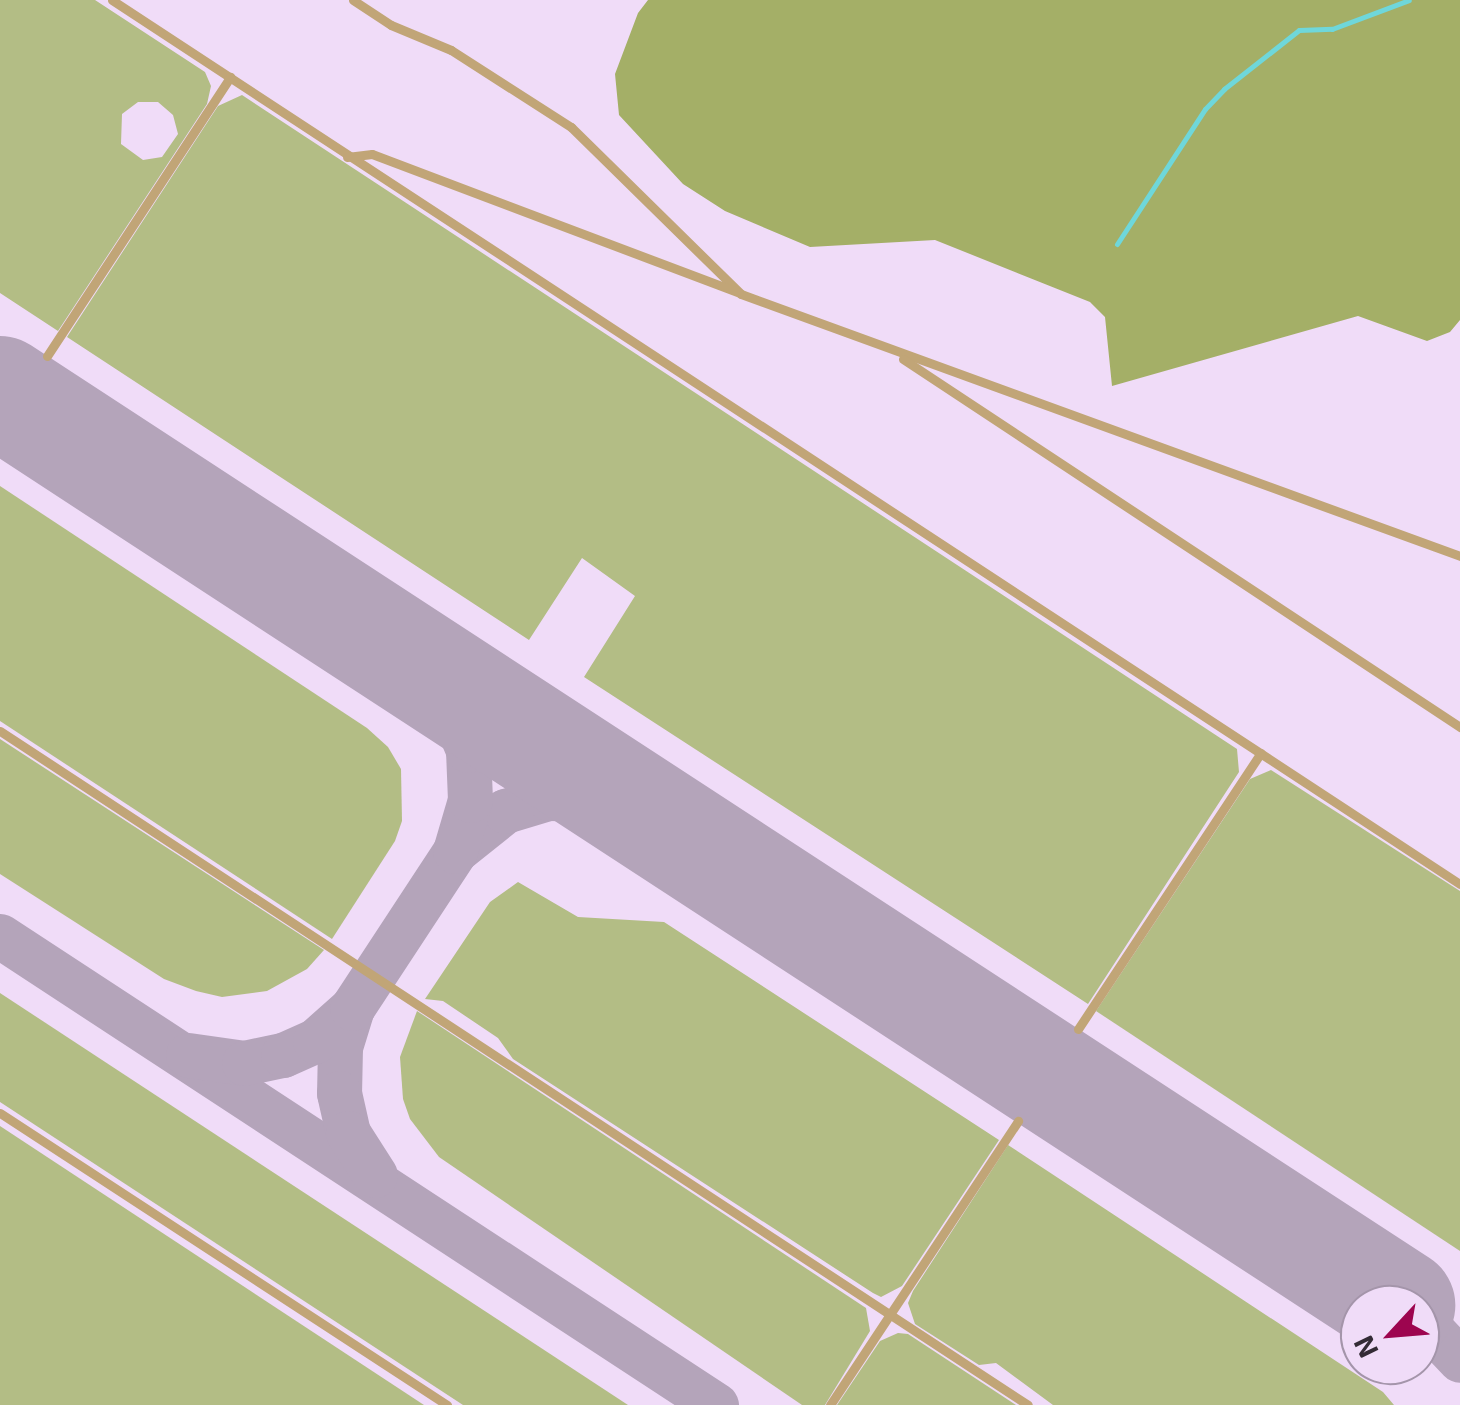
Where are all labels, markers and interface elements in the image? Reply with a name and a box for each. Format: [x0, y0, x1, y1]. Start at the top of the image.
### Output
north arrow [1340, 1285, 1440, 1385]
text: N [1345, 1331, 1385, 1364]

